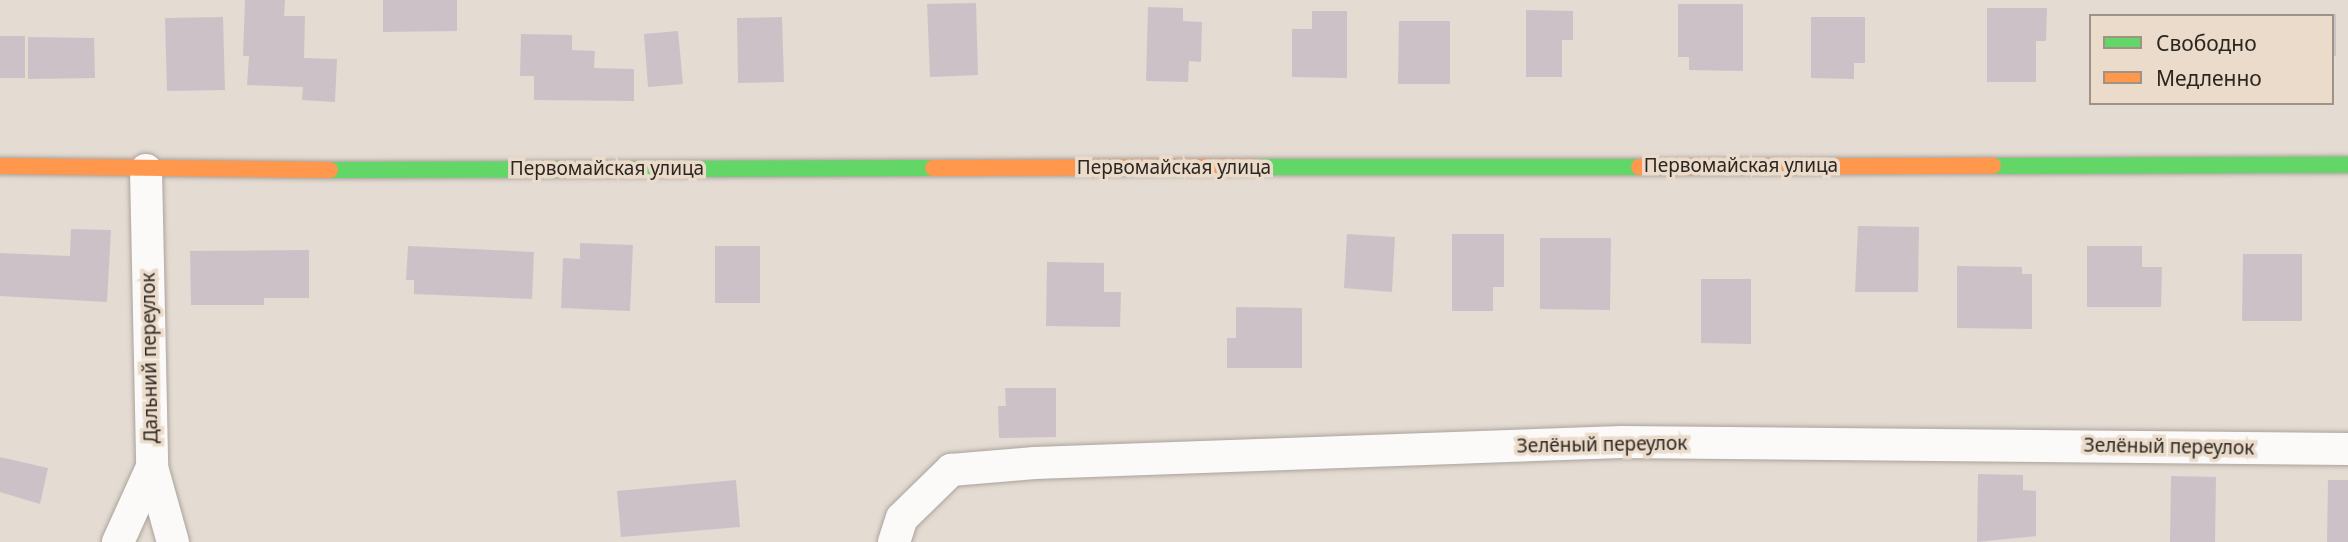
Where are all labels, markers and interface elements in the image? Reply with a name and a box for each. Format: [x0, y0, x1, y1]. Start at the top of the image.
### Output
legend [2089, 14, 2334, 105]
text: Свободно [2156, 29, 2257, 57]
text: Медленно [2156, 64, 2262, 92]
street label: Первомайская улица [1644, 155, 1838, 177]
street label: Первомайская улица [1077, 157, 1271, 179]
street label: Первомайская улица [510, 158, 704, 180]
street label: Дальний переулок [137, 272, 163, 444]
street label: Зелёный переулок [1517, 432, 1687, 458]
street label: Зелёный переулок [2084, 434, 2254, 460]

